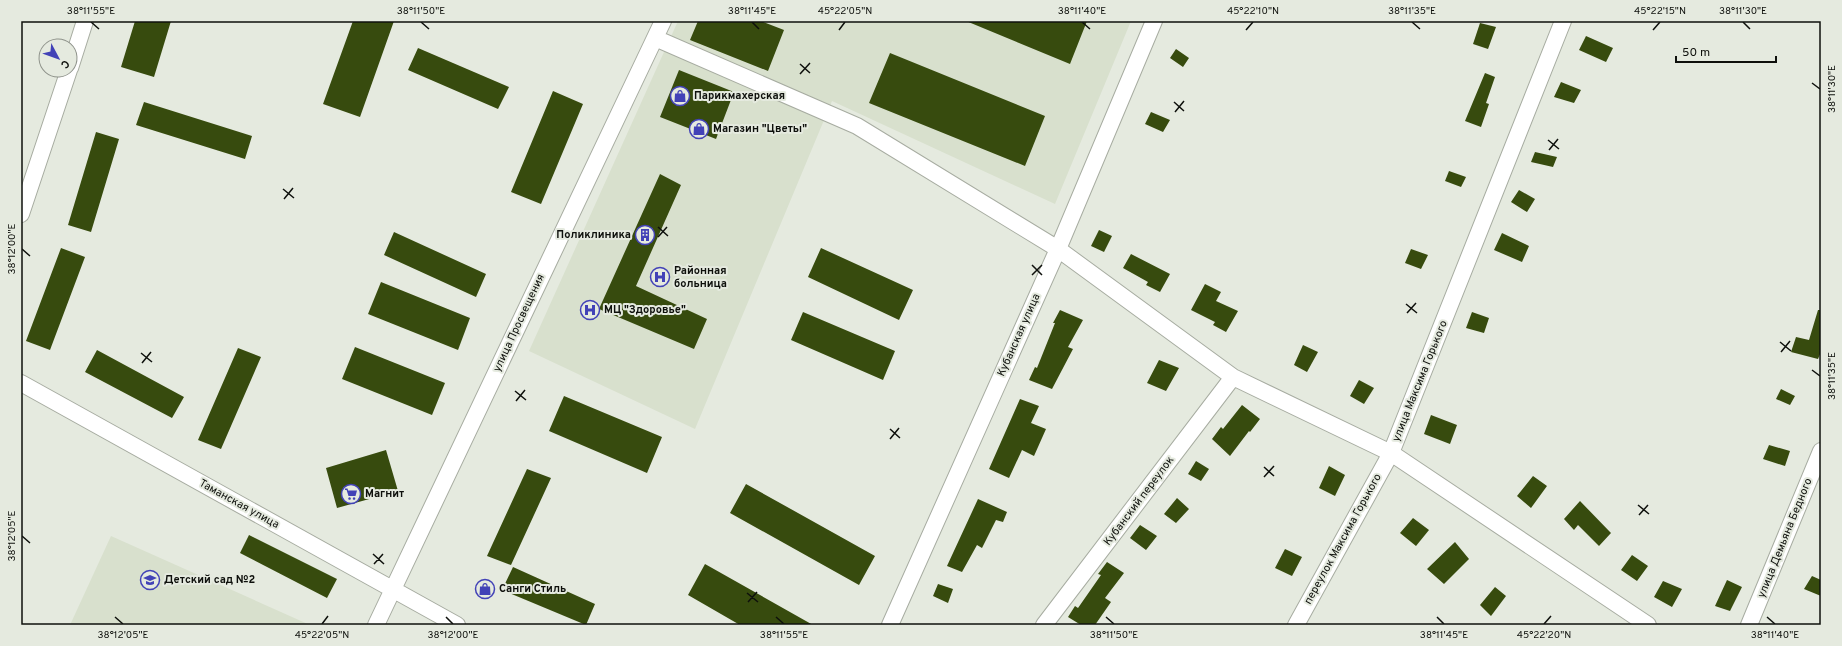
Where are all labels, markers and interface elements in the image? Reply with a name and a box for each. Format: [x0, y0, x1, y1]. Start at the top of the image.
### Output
text: 38°11'55"E [67, 5, 115, 18]
text: 38°11'50"E [397, 5, 445, 18]
text: 38°11'45"E [728, 5, 776, 18]
text: 45°22'05"N [818, 5, 872, 18]
text: 38°11'40"E [1058, 5, 1106, 18]
text: 45°22'10"N [1227, 5, 1279, 18]
text: 38°11'35"E [1388, 5, 1436, 18]
text: 45°22'15"N [1634, 5, 1686, 18]
text: 38°11'30"E [1719, 5, 1767, 18]
north arrow [38, 38, 78, 78]
scale bar [1676, 38, 1776, 64]
text: 50 m [1682, 45, 1710, 61]
text: С [57, 57, 72, 71]
text: 38°11'30"E [1826, 65, 1839, 113]
shop icon: Парикмахерская [669, 85, 691, 107]
place label: Парикмахерская [694, 89, 785, 103]
shop icon: Магазин "Цветы" [688, 118, 710, 140]
place label: Магазин "Цветы" [713, 122, 807, 136]
text: 38°12'00"E [6, 223, 19, 275]
building icon: Поликлиника [634, 224, 656, 246]
place label: Поликлиника [556, 228, 631, 242]
place label: Районная больница [674, 264, 727, 291]
hospital icon: Районная больница [649, 266, 671, 288]
street label: улица Просвещения [490, 272, 548, 374]
street label: Кубанская улица [994, 291, 1044, 379]
hospital icon: МЦ "Здоровье" [579, 299, 601, 321]
place label: МЦ "Здоровье" [604, 303, 686, 317]
street label: улица Максима Горького [1389, 318, 1451, 444]
text: 38°11'35"E [1826, 352, 1839, 400]
street label: Кубанский переулок [1101, 453, 1177, 549]
street label: переулок Максима Горького [1301, 471, 1385, 607]
street label: Таманская улица [196, 476, 282, 532]
street label: улица Демьяна Бедного [1755, 476, 1815, 600]
supermarket icon: Магнит [340, 483, 362, 505]
place label: Магнит [365, 487, 404, 501]
text: 38°12'05"E [6, 511, 19, 561]
school or university icon: Детский сад №2 [139, 569, 161, 591]
place label: Детский сад №2 [164, 573, 255, 587]
shop icon: Санги Стиль [474, 578, 496, 600]
place label: Санги Стиль [499, 582, 566, 596]
text: 38°12'05"E [98, 629, 148, 642]
text: 45°22'05"N [295, 629, 349, 642]
text: 38°12'00"E [428, 629, 479, 642]
text: 38°11'55"E [760, 629, 808, 642]
text: 38°11'50"E [1090, 629, 1138, 642]
text: 38°11'45"E [1420, 629, 1468, 642]
text: 45°22'20"N [1517, 629, 1571, 642]
text: 38°11'40"E [1751, 629, 1799, 642]

